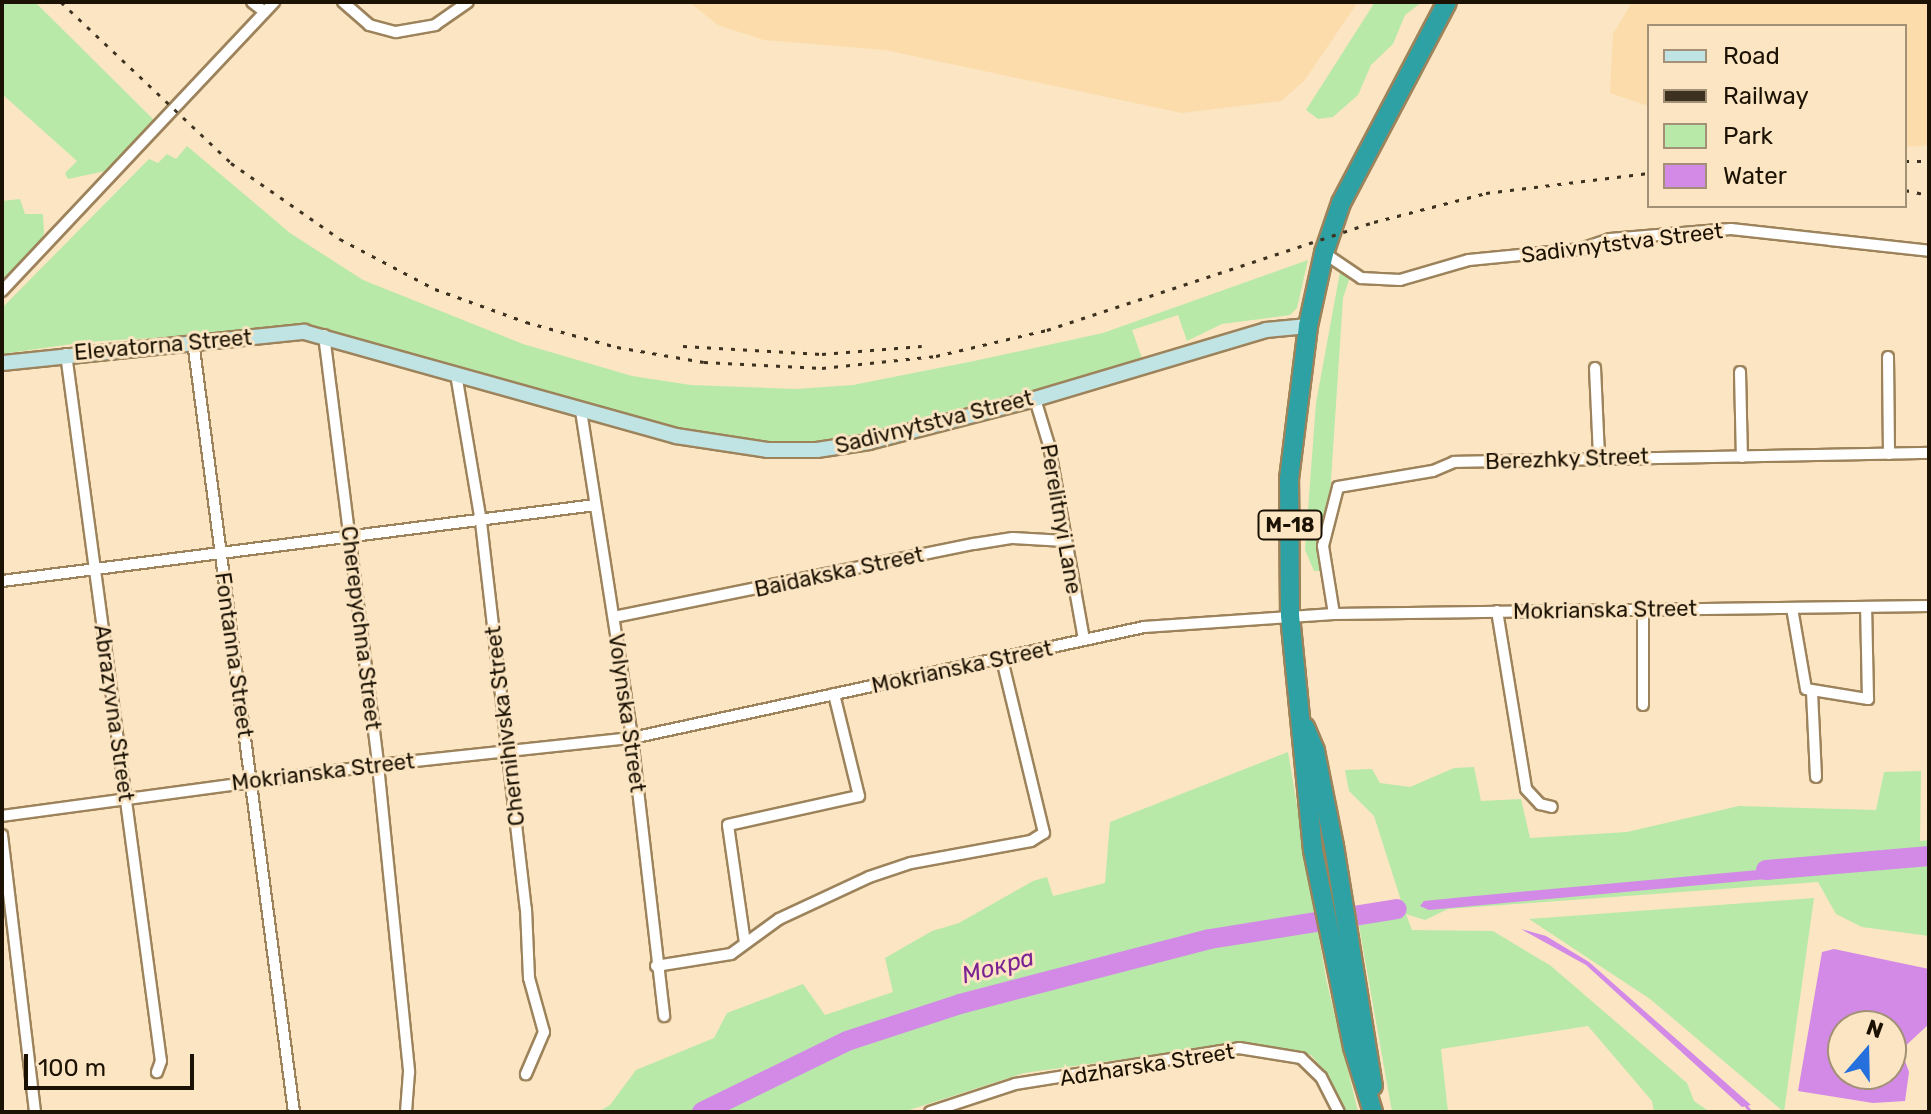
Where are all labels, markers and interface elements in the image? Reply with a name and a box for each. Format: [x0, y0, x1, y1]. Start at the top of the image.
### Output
legend [1647, 24, 1907, 208]
text: Road [1723, 42, 1780, 70]
text: Railway [1723, 82, 1809, 110]
text: Park [1723, 122, 1773, 150]
text: Water [1723, 162, 1787, 190]
street label: Sadivnytstva Street [1520, 218, 1724, 268]
street label: Elevatorna Street [73, 324, 253, 366]
street label: Sadivnytstva Street [832, 385, 1036, 459]
street label: Perelitnyi Lane [1035, 442, 1087, 596]
street label: Berezhky Street [1484, 443, 1650, 475]
road number: М-18 [1256, 509, 1324, 541]
street label: Cherepychna Street [335, 525, 387, 731]
street label: Baidakska Street [752, 541, 926, 603]
street label: Fontanna Street [209, 571, 259, 739]
street label: Mokrianska Street [1513, 595, 1697, 625]
street label: Abrazyvna Street [89, 623, 139, 803]
street label: Chernihivska Street [480, 624, 530, 828]
street label: Volynska Street [603, 632, 651, 794]
street label: Mokrianska Street [869, 635, 1055, 699]
street label: Mokrianska Street [230, 748, 416, 796]
water label: Мокра [959, 944, 1037, 990]
north arrow [1827, 1010, 1907, 1090]
text: N [1863, 1013, 1887, 1044]
scale bar [28, 1038, 198, 1088]
street label: Adzharska Street [1058, 1038, 1236, 1092]
text: 100 m [38, 1054, 106, 1082]

